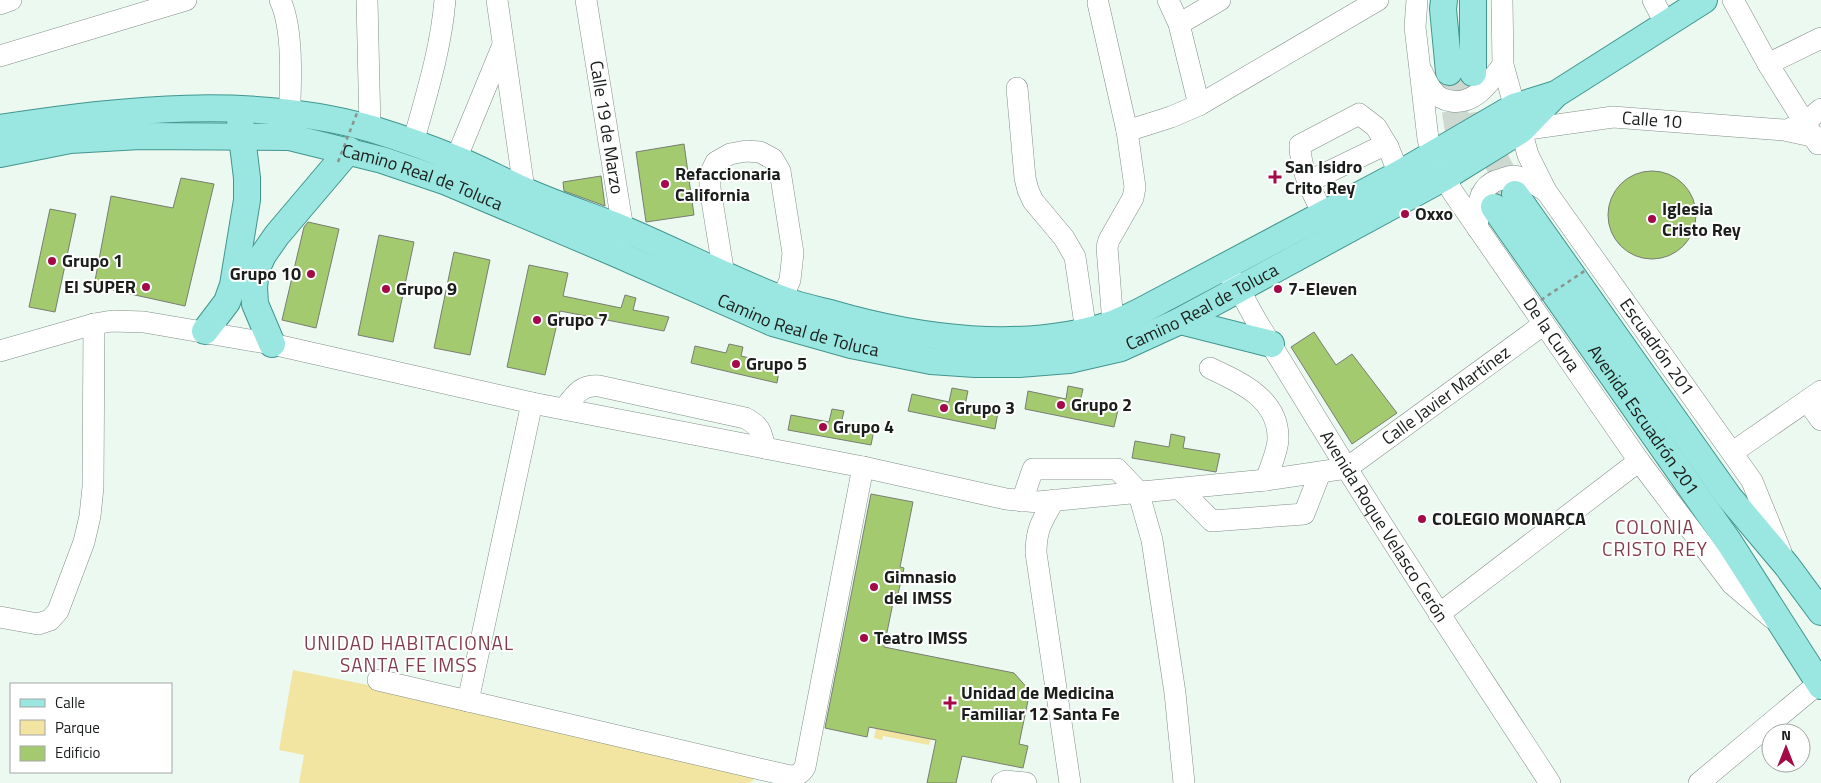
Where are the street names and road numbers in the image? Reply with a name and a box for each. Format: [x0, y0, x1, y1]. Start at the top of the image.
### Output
street label: Calle 19 de Marzo [583, 58, 631, 196]
street label: Calle 10 [1621, 104, 1683, 135]
street label: Camino Real de Toluca [339, 137, 507, 217]
street label: Camino Real de Toluca [1121, 256, 1283, 357]
street label: Camino Real de Toluca [713, 286, 881, 363]
street label: De la Curva [1517, 292, 1587, 377]
street label: Escuadrón 201 [1613, 292, 1701, 401]
street label: Calle Javier Martínez [1376, 339, 1516, 452]
street label: Avenida Escuadrón 201 [1582, 339, 1706, 500]
street label: Avenida Roque Velasco Cerón [1314, 425, 1455, 627]

